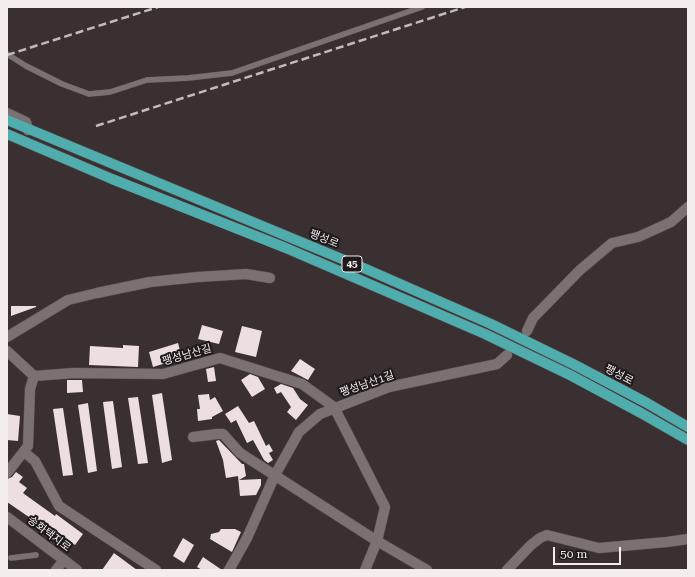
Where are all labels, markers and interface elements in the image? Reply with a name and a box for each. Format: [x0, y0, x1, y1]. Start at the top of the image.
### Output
street label: 팽성로 [307, 227, 341, 251]
road number: 45 [342, 256, 362, 272]
street label: 팽성남산길 [161, 342, 213, 368]
street label: 팽성로 [602, 362, 636, 388]
street label: 팽성남산1길 [338, 369, 396, 399]
street label: 송화택지로 [25, 514, 73, 554]
scale bar [555, 539, 623, 565]
text: 50 m [560, 547, 587, 561]

